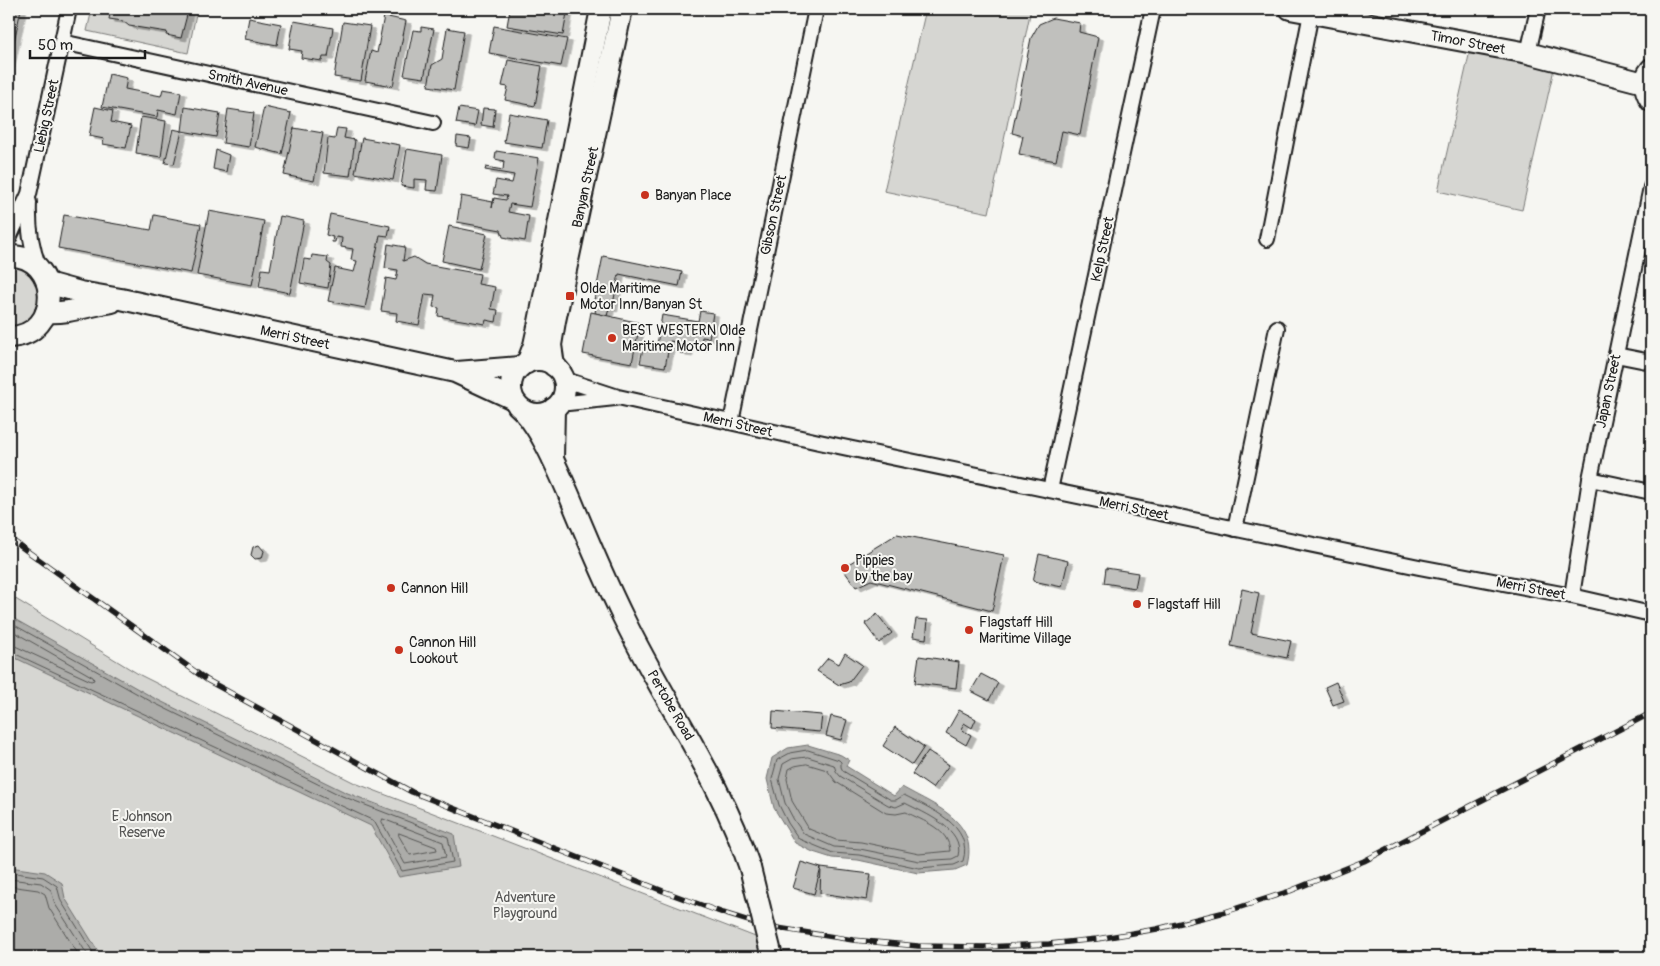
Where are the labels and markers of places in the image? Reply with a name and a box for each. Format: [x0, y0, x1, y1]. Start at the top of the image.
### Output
place label: Banyan Place [655, 187, 731, 204]
marker: Banyan Place [639, 189, 651, 201]
place label: Olde Maritime Motor Inn/Banyan St [580, 280, 702, 313]
marker: Olde Maritime Motor Inn/Banyan St [564, 290, 576, 302]
place label: BEST WESTERN Olde Maritime Motor Inn [622, 322, 745, 355]
marker: BEST WESTERN Olde Maritime Motor Inn [606, 332, 618, 344]
place label: Pippies by the bay [855, 552, 912, 585]
marker: Pippies by the bay [839, 562, 851, 574]
place label: Cannon Hill [401, 580, 468, 597]
marker: Cannon Hill [385, 582, 397, 594]
place label: Flagstaff Hill [1147, 596, 1221, 613]
marker: Flagstaff Hill [1131, 598, 1143, 610]
place label: Flagstaff Hill Maritime Village [979, 614, 1071, 647]
marker: Flagstaff Hill Maritime Village [963, 624, 975, 636]
place label: Cannon Hill Lookout [409, 634, 476, 667]
marker: Cannon Hill Lookout [393, 644, 405, 656]

